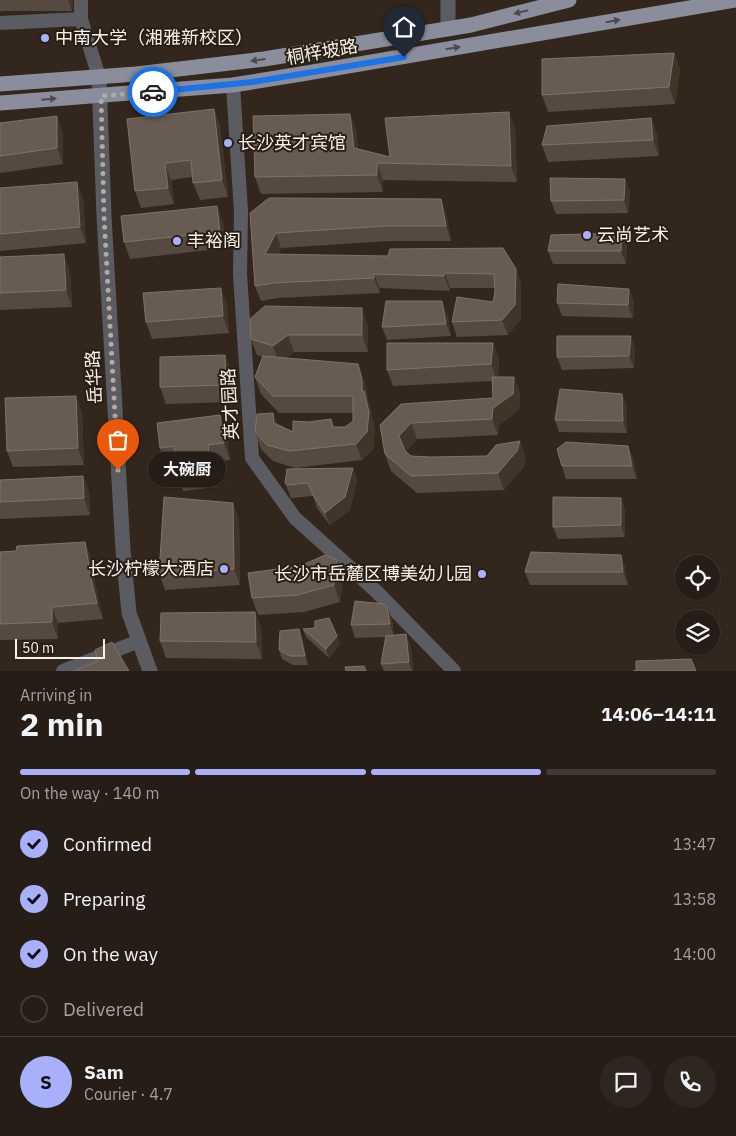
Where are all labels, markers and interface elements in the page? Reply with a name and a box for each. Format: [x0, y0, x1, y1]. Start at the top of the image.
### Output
pin [383, 6, 425, 57]
one-way arrow [514, 8, 529, 16]
icon: home [390, 13, 418, 41]
one-way arrow [605, 17, 621, 25]
place label: 中南大学（湘雅新校区） [55, 26, 253, 49]
marker: 中南大学（湘雅新校区） [39, 32, 51, 44]
street label: 桐梓坡路 [284, 34, 359, 69]
one-way arrow [445, 44, 461, 52]
one-way arrow [250, 56, 266, 64]
courier [128, 67, 178, 117]
icon: car [139, 78, 167, 106]
one-way arrow [41, 95, 57, 103]
place label: 长沙英才宾馆 [238, 131, 346, 154]
marker: 长沙英才宾馆 [222, 137, 234, 149]
place label: 云尚艺术 [597, 223, 669, 246]
place label: 丰裕阁 [187, 229, 241, 252]
marker: 云尚艺术 [581, 229, 593, 241]
marker: 丰裕阁 [171, 235, 183, 247]
street label: 岳华路 [81, 349, 106, 405]
street label: 英才园路 [216, 367, 243, 441]
pin [97, 419, 139, 470]
icon: bag [104, 426, 132, 454]
callout: 大碗厨 [148, 452, 226, 488]
text: 大碗厨 [163, 459, 211, 479]
map controls [675, 555, 720, 655]
button: locate [675, 555, 720, 600]
place label: 长沙柠檬大酒店 [88, 557, 214, 580]
place label: 长沙市岳麓区博美幼儿园 [274, 562, 472, 585]
marker: 长沙柠檬大酒店 [218, 563, 230, 575]
marker: 长沙市岳麓区博美幼儿园 [476, 568, 488, 580]
button: layers [675, 610, 720, 655]
scale bar [15, 636, 105, 659]
text: 50 m [22, 639, 54, 657]
text: Arriving in [20, 685, 92, 705]
text: 14:06–14:11 [601, 702, 716, 726]
text: 2 min [20, 703, 104, 745]
text: On the way · 140 m [20, 783, 159, 803]
icon: check [20, 830, 48, 858]
text: Confirmed [63, 832, 152, 856]
text: 13:47 [673, 834, 716, 854]
icon: check [20, 885, 48, 913]
text: Preparing [63, 887, 145, 911]
text: 13:58 [673, 889, 716, 909]
icon: check [20, 940, 48, 968]
text: On the way [63, 942, 158, 966]
text: 14:00 [673, 944, 716, 964]
text: Delivered [63, 997, 144, 1021]
button: chat [600, 1056, 652, 1108]
button: phone [664, 1056, 716, 1108]
text: Sam [84, 1060, 124, 1084]
text: S [40, 1070, 52, 1094]
text: Courier · 4.7 [84, 1084, 173, 1104]

